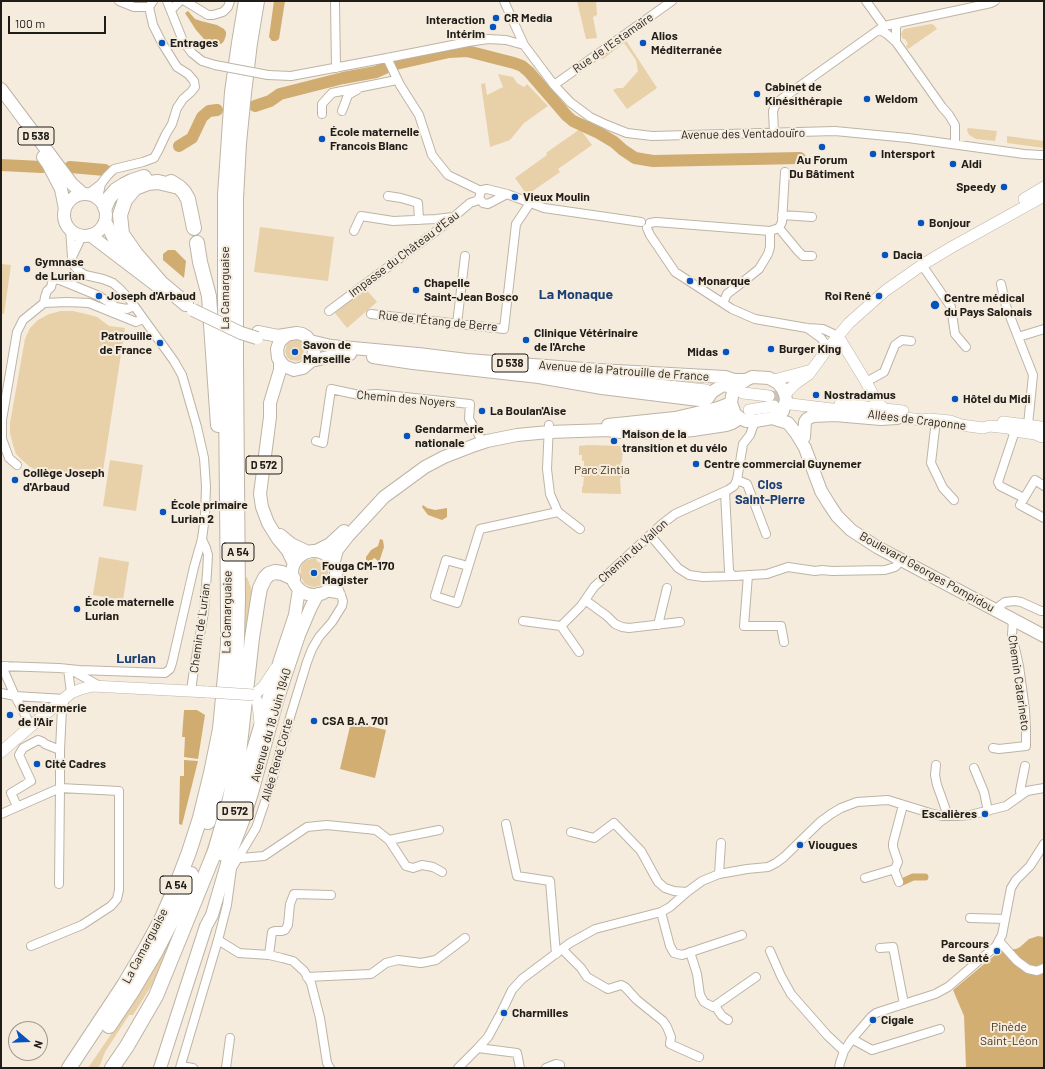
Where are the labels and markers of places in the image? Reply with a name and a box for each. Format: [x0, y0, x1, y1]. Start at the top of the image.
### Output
place label: CR Media [504, 11, 552, 25]
place label: Interaction Intérim [426, 13, 485, 41]
marker: CR Media [491, 13, 501, 23]
marker: Interaction Intérim [488, 22, 498, 32]
place label: Alios Méditerranée [651, 29, 722, 57]
place label: Entrages [170, 36, 218, 50]
marker: Entrages [157, 38, 167, 48]
marker: Alios Méditerranée [638, 38, 648, 48]
place label: Cabinet de Kinésithérapie [765, 80, 843, 108]
marker: Cabinet de Kinésithérapie [752, 89, 762, 99]
place label: Weldom [875, 92, 918, 106]
marker: Weldom [862, 94, 872, 104]
place label: École maternelle Francois Blanc [330, 125, 419, 153]
marker: École maternelle Francois Blanc [317, 134, 327, 144]
marker: Au Forum Du Bâtiment [817, 142, 827, 152]
place label: Intersport [881, 147, 935, 161]
marker: Intersport [868, 149, 878, 159]
place label: Au Forum Du Bâtiment [789, 153, 855, 181]
place label: Aldi [961, 157, 982, 171]
marker: Aldi [948, 159, 958, 169]
place label: Speedy [956, 180, 996, 194]
marker: Speedy [999, 182, 1009, 192]
place label: Vieux Moulin [523, 190, 590, 204]
marker: Vieux Moulin [510, 192, 520, 202]
place label: Bonjour [929, 216, 971, 230]
marker: Bonjour [916, 218, 926, 228]
place label: Dacia [893, 248, 923, 262]
marker: Dacia [880, 250, 890, 260]
place label: Gymnase de Lurian [35, 255, 85, 283]
marker: Gymnase de Lurian [22, 264, 32, 274]
place label: Monarque [698, 274, 750, 288]
place label: Chapelle Saint-Jean Bosco [424, 276, 518, 304]
marker: Monarque [685, 276, 695, 286]
marker: Chapelle Saint-Jean Bosco [411, 285, 421, 295]
place label: Joseph d'Arbaud [107, 289, 196, 303]
place label: Roi René [825, 289, 871, 303]
marker: Joseph d'Arbaud [94, 291, 104, 301]
marker: Roi René [874, 291, 884, 301]
place label: Centre médical du Pays Salonais [944, 291, 1032, 319]
marker: Centre médical du Pays Salonais [929, 299, 941, 311]
place label: Clinique Vétérinaire de l'Arche [534, 326, 638, 354]
place label: Patrouille de France [100, 329, 152, 357]
marker: Clinique Vétérinaire de l'Arche [521, 335, 531, 345]
marker: Patrouille de France [155, 338, 165, 348]
place label: Savon de Marseille [303, 338, 351, 366]
place label: Burger King [779, 342, 841, 356]
marker: Burger King [766, 344, 776, 354]
place label: Midas [687, 345, 718, 359]
marker: Savon de Marseille [290, 347, 300, 357]
marker: Midas [721, 347, 731, 357]
place label: Nostradamus [824, 388, 896, 402]
marker: Nostradamus [811, 390, 821, 400]
place label: Hôtel du Midi [963, 392, 1031, 406]
marker: Hôtel du Midi [950, 394, 960, 404]
place label: La Boulan'Aise [490, 404, 566, 418]
marker: La Boulan'Aise [477, 406, 487, 416]
place label: Gendarmerie nationale [415, 422, 484, 450]
place label: Maison de la transition et du vélo [622, 427, 727, 455]
marker: Gendarmerie nationale [402, 431, 412, 441]
marker: Maison de la transition et du vélo [609, 436, 619, 446]
place label: Centre commercial Guynemer [704, 457, 862, 471]
marker: Centre commercial Guynemer [691, 459, 701, 469]
place label: Collège Joseph d'Arbaud [23, 466, 105, 494]
marker: Collège Joseph d'Arbaud [10, 475, 20, 485]
place label: École primaire Lurian 2 [171, 498, 248, 526]
marker: École primaire Lurian 2 [158, 507, 168, 517]
place label: Fouga CM-170 Magister [322, 559, 394, 587]
marker: Fouga CM-170 Magister [309, 568, 319, 578]
place label: École maternelle Lurian [85, 595, 174, 623]
marker: École maternelle Lurian [72, 604, 82, 614]
place label: Gendarmerie de l'Air [18, 701, 87, 729]
marker: Gendarmerie de l'Air [5, 710, 15, 720]
place label: CSA B.A. 701 [322, 714, 388, 728]
marker: CSA B.A. 701 [309, 716, 319, 726]
place label: Cité Cadres [45, 757, 106, 771]
marker: Cité Cadres [32, 759, 42, 769]
place label: Escalières [922, 807, 977, 821]
marker: Escalières [980, 809, 990, 819]
place label: Viougues [808, 838, 857, 852]
marker: Viougues [795, 840, 805, 850]
place label: Parcours de Santé [941, 937, 989, 965]
marker: Parcours de Santé [992, 946, 1002, 956]
place label: Charmilles [512, 1006, 568, 1020]
marker: Charmilles [499, 1008, 509, 1018]
place label: Cigale [881, 1013, 914, 1027]
marker: Cigale [868, 1015, 878, 1025]

